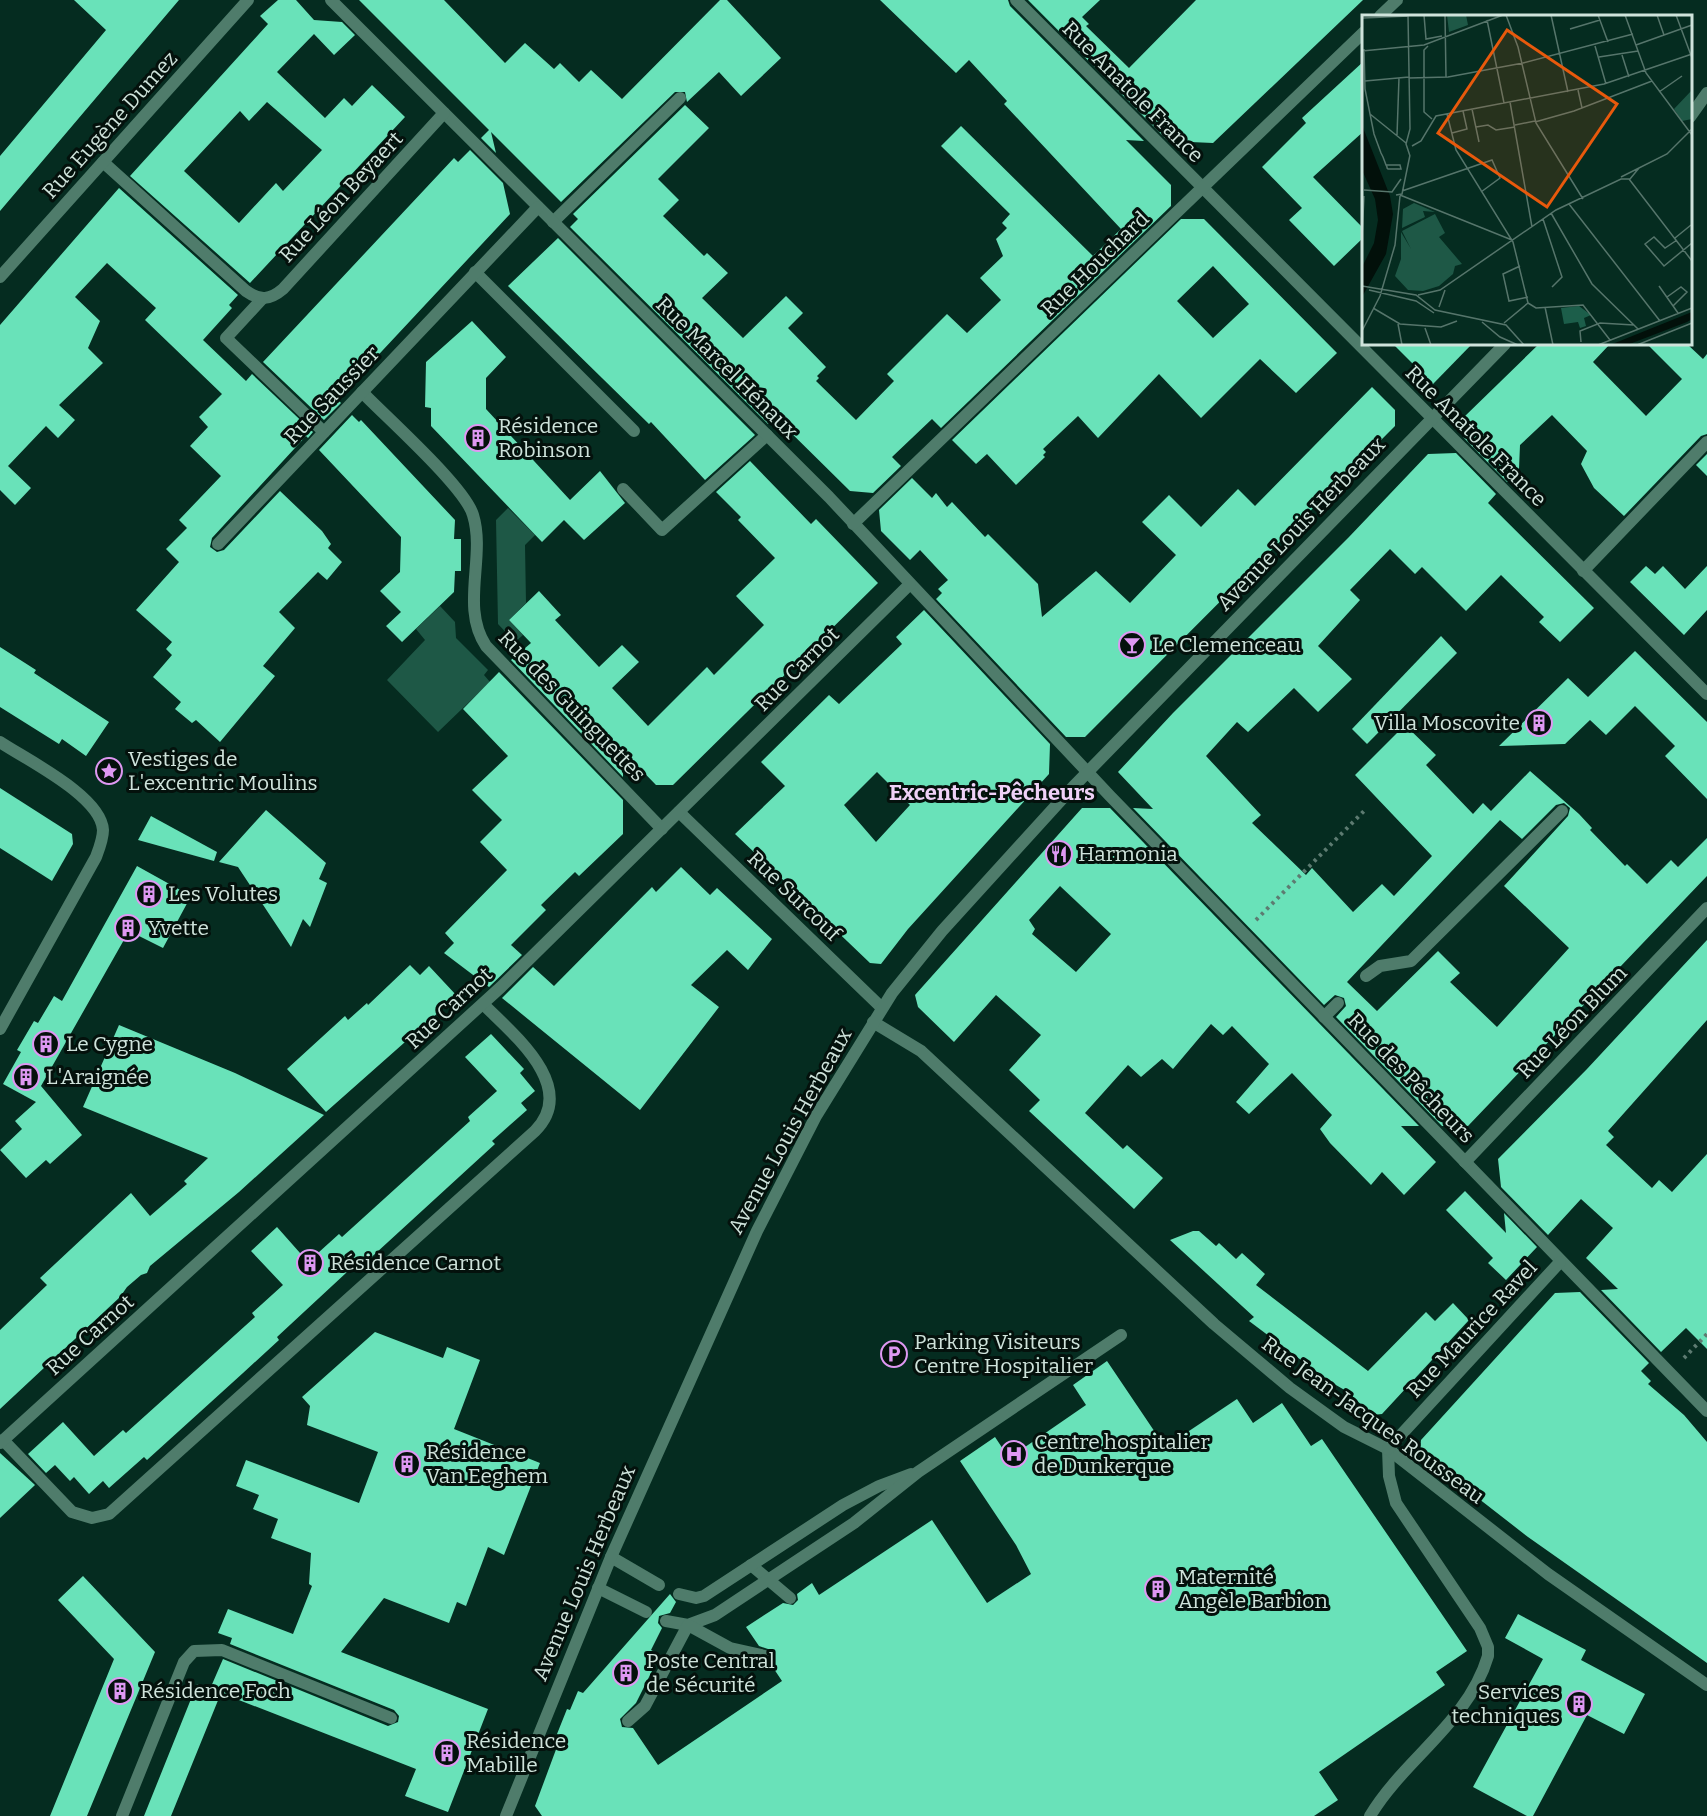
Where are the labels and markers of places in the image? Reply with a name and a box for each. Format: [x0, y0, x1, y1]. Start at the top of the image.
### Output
place label: Résidence Robinson [498, 413, 598, 463]
building icon: Résidence Robinson [463, 423, 493, 453]
bar icon: Le Clemenceau [1117, 630, 1147, 660]
place label: Le Clemenceau [1152, 632, 1301, 658]
building icon: Villa Moscovite [1524, 708, 1554, 738]
place label: Villa Moscovite [1374, 710, 1520, 736]
place label: Vestiges de L'excentric Moulins [128, 746, 318, 796]
place icon: Vestiges de L'excentric Moulins [94, 756, 124, 786]
restaurant icon: Harmonia [1044, 839, 1074, 869]
place label: Harmonia [1078, 841, 1178, 867]
building icon: Les Volutes [134, 879, 164, 909]
place label: Les Volutes [168, 881, 278, 907]
building icon: Yvette [113, 913, 143, 943]
place label: Yvette [148, 915, 209, 941]
building icon: Le Cygne [31, 1029, 61, 1059]
place label: Le Cygne [66, 1031, 153, 1057]
building icon: L'Araignée [11, 1062, 41, 1092]
place label: L'Araignée [46, 1064, 149, 1090]
building icon: Résidence Carnot [295, 1248, 325, 1278]
place label: Résidence Carnot [330, 1250, 501, 1276]
place label: Parking Visiteurs Centre Hospitalier [914, 1329, 1093, 1379]
parking icon: Parking Visiteurs Centre Hospitalier [879, 1339, 909, 1369]
place label: Centre hospitalier de Dunkerque [1034, 1429, 1210, 1479]
place label: Résidence Van Eeghem [426, 1439, 548, 1489]
hospital icon: Centre hospitalier de Dunkerque [999, 1439, 1029, 1469]
building icon: Résidence Van Eeghem [392, 1449, 422, 1479]
place label: Maternité Angèle Barbion [1178, 1564, 1328, 1614]
building icon: Maternité Angèle Barbion [1143, 1574, 1173, 1604]
place label: Poste Central de Sécurité [646, 1648, 775, 1698]
building icon: Poste Central de Sécurité [611, 1658, 641, 1688]
building icon: Résidence Foch [105, 1676, 135, 1706]
place label: Résidence Foch [140, 1678, 291, 1704]
place label: Services techniques [1452, 1679, 1560, 1729]
building icon: Services techniques [1564, 1689, 1594, 1719]
place label: Résidence Mabille [466, 1728, 566, 1778]
building icon: Résidence Mabille [432, 1738, 462, 1768]

